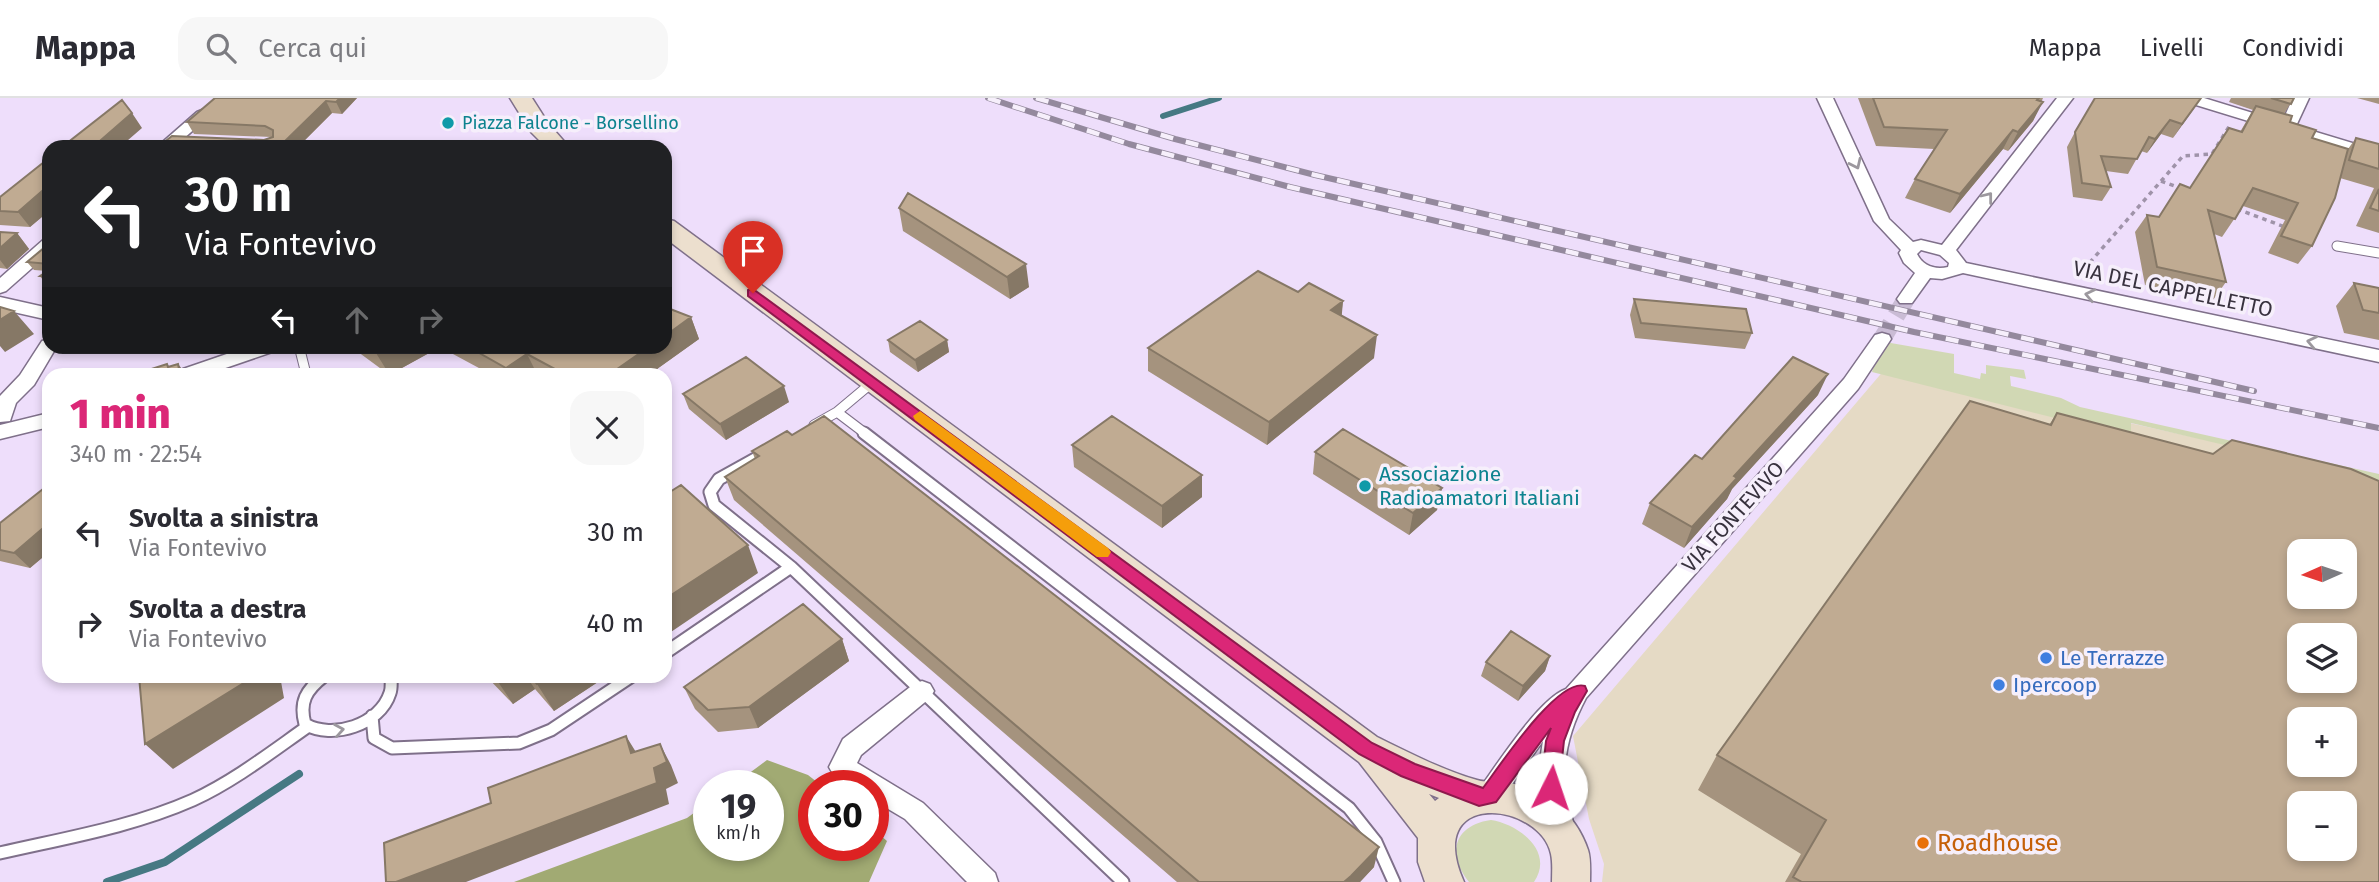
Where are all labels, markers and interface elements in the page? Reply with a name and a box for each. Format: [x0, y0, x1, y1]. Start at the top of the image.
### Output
search box [178, 17, 668, 80]
text: Mappa [35, 28, 136, 68]
icon: search [202, 29, 240, 67]
text: Cerca qui [258, 33, 367, 64]
text: Mappa [2029, 34, 2102, 62]
text: Livelli [2140, 34, 2204, 62]
text: Condividi [2242, 34, 2344, 62]
place label: Piazza Falcone - Borsellino [462, 112, 679, 134]
marker: Piazza Falcone - Borsellino [440, 115, 456, 131]
one-way arrow [1847, 157, 1861, 169]
text: 30 m [185, 165, 292, 224]
icon: left [70, 168, 161, 259]
one-way arrow [1979, 192, 1992, 205]
pin [723, 221, 783, 293]
text: Via Fontevivo [185, 225, 377, 263]
icon: arrive [734, 232, 772, 270]
street label: VIA DEL CAPPELLETTO [2071, 255, 2275, 323]
one-way arrow [2084, 288, 2096, 303]
icon: left [265, 301, 303, 339]
icon: ahead [338, 301, 376, 339]
icon: right [411, 301, 449, 339]
one-way arrow [2306, 336, 2318, 350]
text: 1 min [70, 389, 171, 439]
button: close [570, 391, 644, 465]
text: 340 m · 22:54 [70, 440, 202, 468]
street label: VIA FONTEVIVO [1676, 456, 1790, 578]
place label: Associazione Radioamatori Italiani [1379, 461, 1580, 511]
marker: Associazione Radioamatori Italiani [1357, 478, 1373, 494]
text: Svolta a sinistra [129, 503, 319, 534]
icon: left [70, 514, 108, 552]
text: 30 m [587, 517, 644, 548]
text: Via Fontevivo [129, 534, 267, 562]
north arrow [2287, 539, 2357, 609]
map controls [2287, 539, 2357, 861]
text: Svolta a destra [129, 594, 307, 625]
icon: right [70, 605, 108, 643]
text: 40 m [586, 608, 644, 639]
button: layers [2287, 623, 2357, 693]
text: Via Fontevivo [129, 625, 267, 653]
place label: Le Terrazze [2060, 645, 2165, 671]
marker: Le Terrazze [2038, 650, 2054, 666]
place label: Ipercoop [2013, 672, 2097, 698]
marker: Ipercoop [1991, 677, 2007, 693]
button: + [2287, 707, 2357, 777]
one-way arrow [333, 723, 345, 738]
position arrow [1514, 751, 1588, 825]
speed limit sign: 30 [798, 770, 889, 861]
text: 19 [721, 785, 756, 827]
button: − [2287, 791, 2357, 861]
text: km/h [716, 822, 761, 844]
place label: Roadhouse [1937, 829, 2059, 857]
marker: Roadhouse [1915, 835, 1931, 851]

